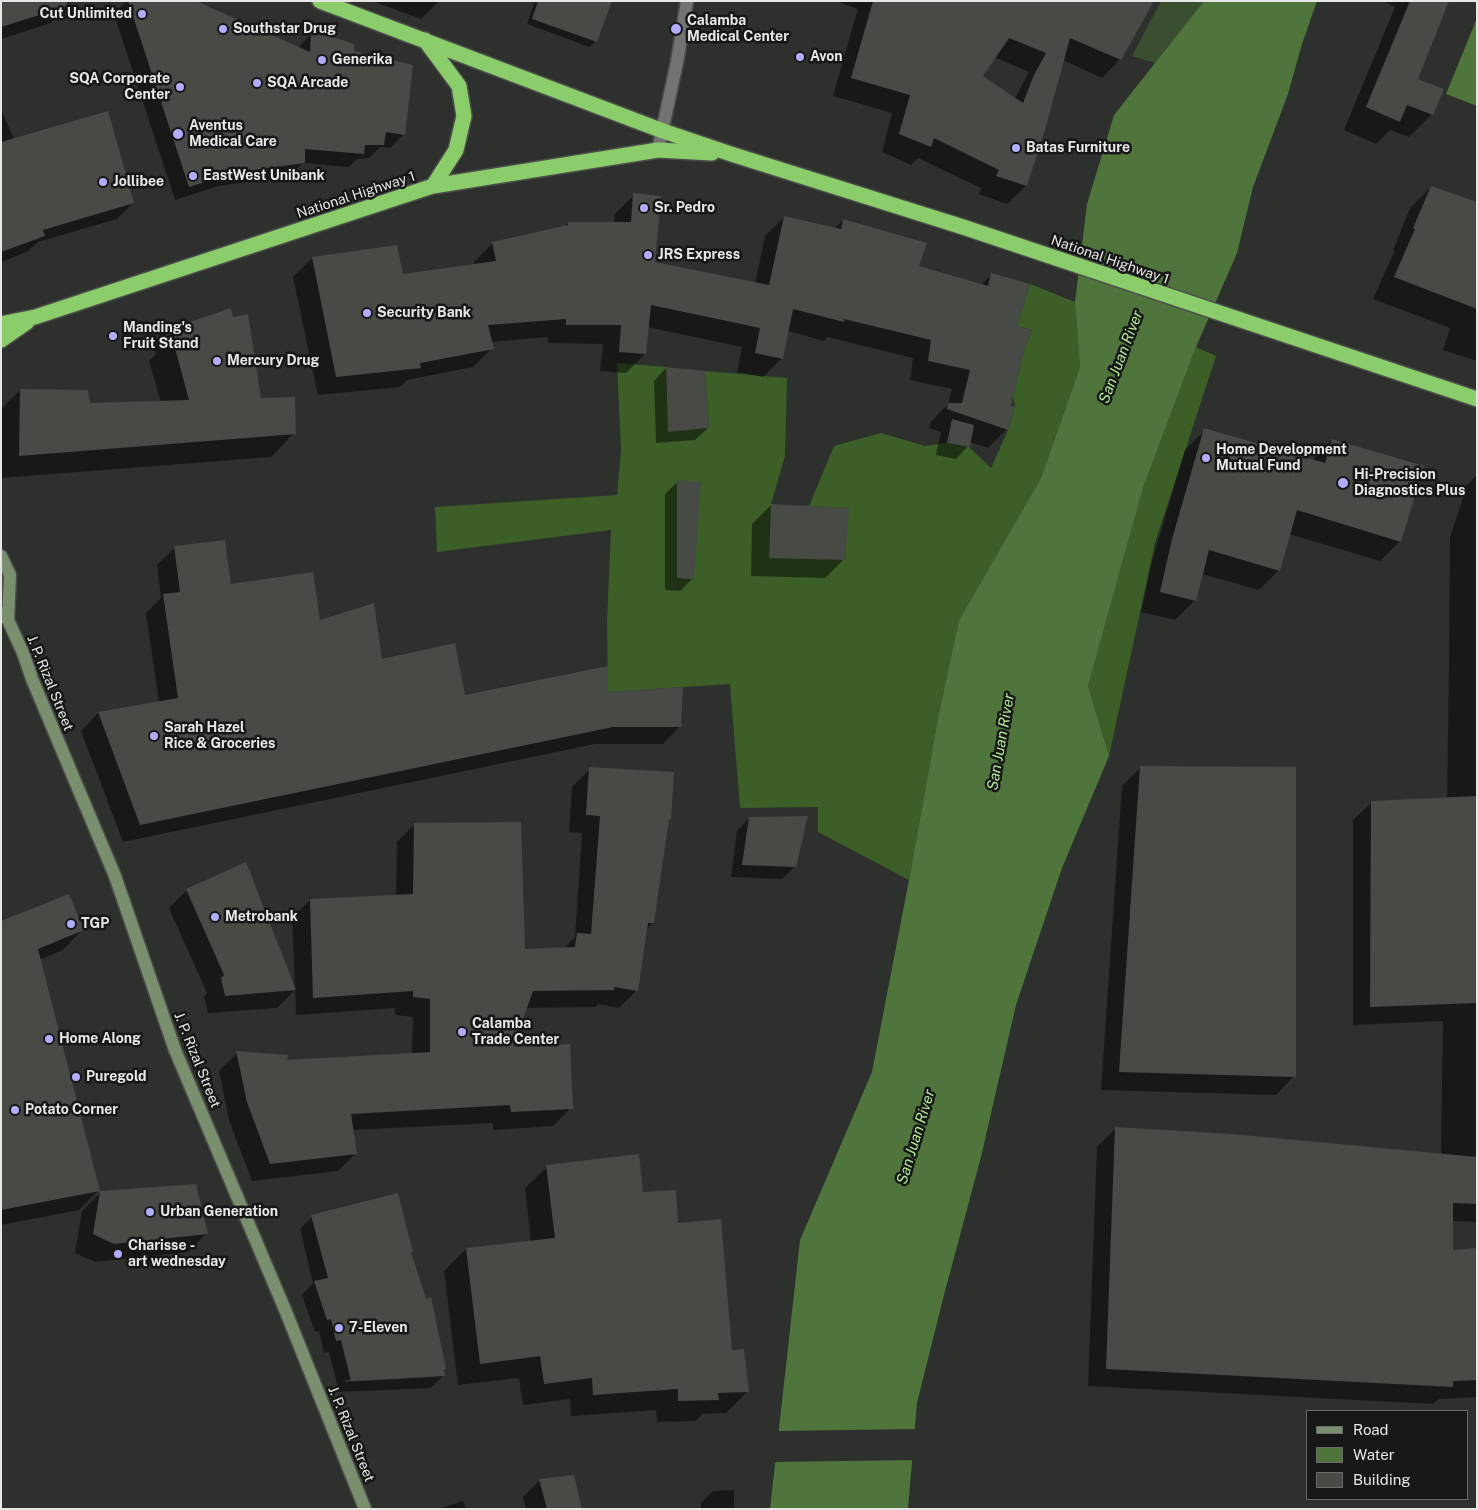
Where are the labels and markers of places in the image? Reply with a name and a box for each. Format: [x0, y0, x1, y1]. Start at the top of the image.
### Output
place label: Cut Unlimited [39, 6, 132, 22]
marker: Cut Unlimited [136, 8, 148, 20]
place label: Calamba Medical Center [687, 13, 789, 46]
place label: Southstar Drug [233, 21, 336, 37]
marker: Calamba Medical Center [669, 22, 683, 36]
marker: Southstar Drug [217, 23, 229, 35]
place label: Avon [810, 49, 843, 65]
marker: Avon [794, 51, 806, 63]
place label: Generika [332, 52, 392, 68]
marker: Generika [316, 54, 328, 66]
place label: SQA Corporate Center [69, 71, 170, 104]
place label: SQA Arcade [267, 75, 348, 91]
marker: SQA Arcade [251, 77, 263, 89]
marker: SQA Corporate Center [174, 81, 186, 93]
place label: Aventus Medical Care [189, 118, 277, 150]
marker: Aventus Medical Care [171, 127, 185, 141]
place label: Batas Furniture [1026, 140, 1130, 156]
marker: Batas Furniture [1010, 142, 1022, 154]
place label: EastWest Unibank [203, 168, 325, 184]
marker: EastWest Unibank [187, 170, 199, 182]
place label: Jollibee [113, 174, 164, 190]
marker: Jollibee [97, 176, 109, 188]
place label: Sr. Pedro [654, 200, 715, 216]
marker: Sr. Pedro [638, 202, 650, 214]
place label: JRS Express [658, 247, 740, 263]
marker: JRS Express [642, 249, 654, 261]
place label: Security Bank [377, 305, 471, 321]
marker: Security Bank [361, 307, 373, 319]
place label: Manding's Fruit Stand [123, 320, 199, 352]
marker: Manding's Fruit Stand [107, 330, 119, 342]
place label: Mercury Drug [227, 353, 319, 369]
marker: Mercury Drug [211, 355, 223, 367]
place label: Home Development Mutual Fund [1216, 442, 1347, 474]
marker: Home Development Mutual Fund [1200, 452, 1212, 464]
place label: Hi-Precision Diagnostics Plus [1354, 467, 1465, 500]
marker: Hi-Precision Diagnostics Plus [1336, 476, 1350, 490]
place label: Sarah Hazel Rice & Groceries [164, 720, 276, 752]
marker: Sarah Hazel Rice & Groceries [148, 730, 160, 742]
place label: Metrobank [225, 909, 298, 925]
marker: Metrobank [209, 911, 221, 923]
place label: TGP [81, 916, 109, 932]
marker: TGP [65, 918, 77, 930]
place label: Calamba Trade Center [472, 1016, 559, 1048]
marker: Calamba Trade Center [456, 1026, 468, 1038]
place label: Home Along [59, 1031, 141, 1047]
marker: Home Along [43, 1033, 55, 1045]
place label: Puregold [86, 1069, 147, 1085]
marker: Puregold [70, 1071, 82, 1083]
place label: Potato Corner [25, 1102, 118, 1118]
marker: Potato Corner [9, 1104, 21, 1116]
place label: Urban Generation [160, 1204, 278, 1220]
marker: Urban Generation [144, 1206, 156, 1218]
place label: Charisse - art wednesday [128, 1238, 226, 1270]
marker: Charisse - art wednesday [112, 1248, 124, 1260]
place label: 7-Eleven [349, 1320, 408, 1336]
marker: 7-Eleven [333, 1322, 345, 1334]

